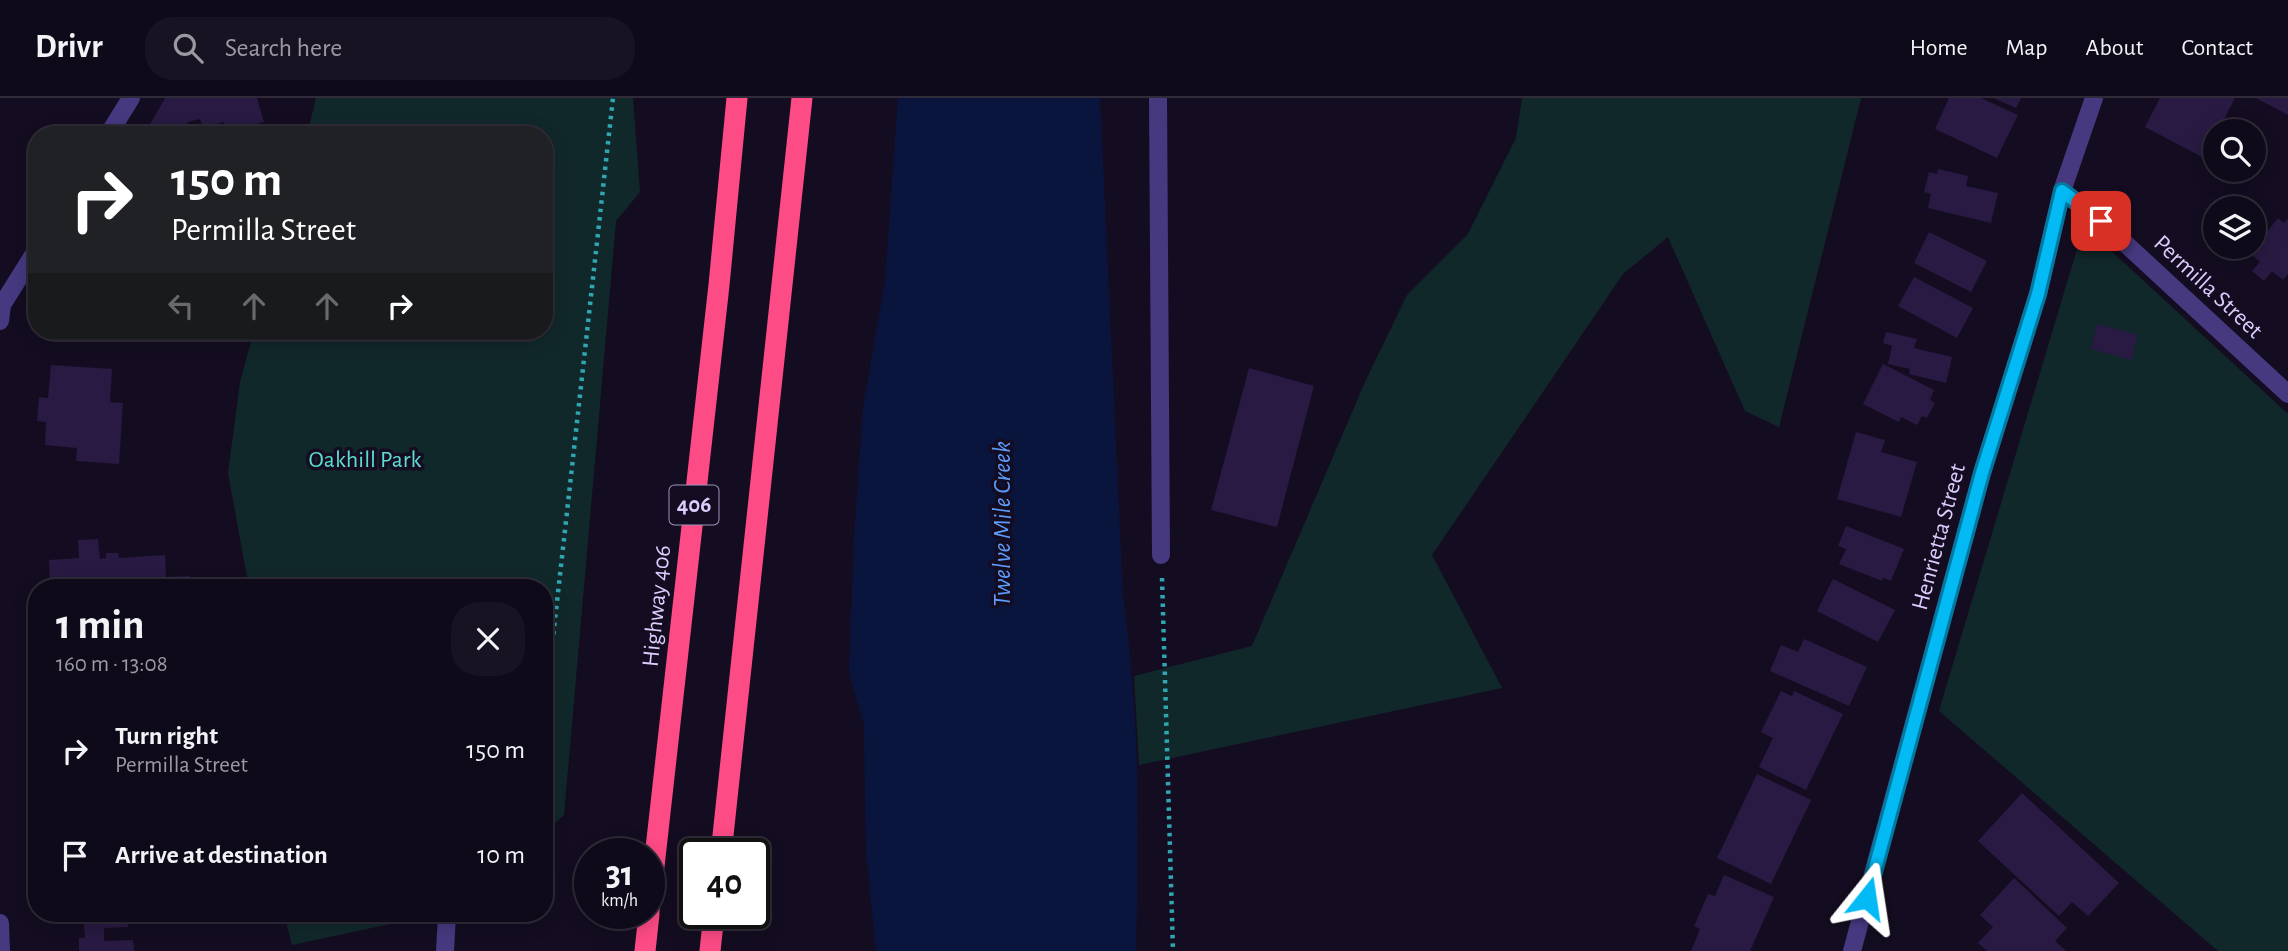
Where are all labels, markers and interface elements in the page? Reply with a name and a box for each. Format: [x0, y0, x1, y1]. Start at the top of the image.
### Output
search box [145, 17, 635, 80]
icon: search [169, 29, 207, 67]
text: Drivr [35, 31, 103, 64]
text: Search here [225, 35, 342, 61]
text: Home [1910, 36, 1968, 60]
text: Map [2006, 36, 2048, 60]
text: About [2086, 36, 2143, 60]
text: Contact [2181, 36, 2253, 60]
map controls [2203, 119, 2266, 259]
button: search [2203, 119, 2266, 182]
icon: right [56, 154, 147, 245]
text: 150 m [171, 156, 282, 205]
pin [2071, 191, 2131, 251]
button: layers [2203, 196, 2266, 259]
icon: arrive [2082, 202, 2120, 240]
text: Permilla Street [171, 214, 356, 246]
street label: Permilla Street [2149, 231, 2267, 343]
icon: left [162, 287, 200, 325]
icon: ahead [235, 287, 273, 325]
icon: ahead [308, 287, 346, 325]
icon: right [381, 287, 419, 325]
water label: Twelve Mile Creek [989, 441, 1015, 607]
park label: Oakhill Park [309, 448, 421, 472]
street label: Henrietta Street [1908, 461, 1970, 613]
road number: 406 [670, 486, 718, 524]
street label: Highway 406 [639, 544, 675, 668]
button: close [451, 602, 525, 676]
text: 1 min [56, 604, 145, 646]
text: 160 m · 13:08 [56, 653, 168, 676]
text: Turn right [115, 723, 218, 749]
icon: right [56, 732, 94, 770]
text: 150 m [466, 737, 525, 763]
text: Permilla Street [115, 754, 248, 777]
icon: arrive [56, 837, 94, 875]
speed limit sign: 40 [679, 838, 770, 929]
text: Arrive at destination [115, 842, 328, 868]
text: 10 m [477, 842, 525, 868]
text: 31 [606, 857, 633, 892]
position arrow [1830, 861, 1904, 935]
text: km/h [601, 892, 638, 910]

